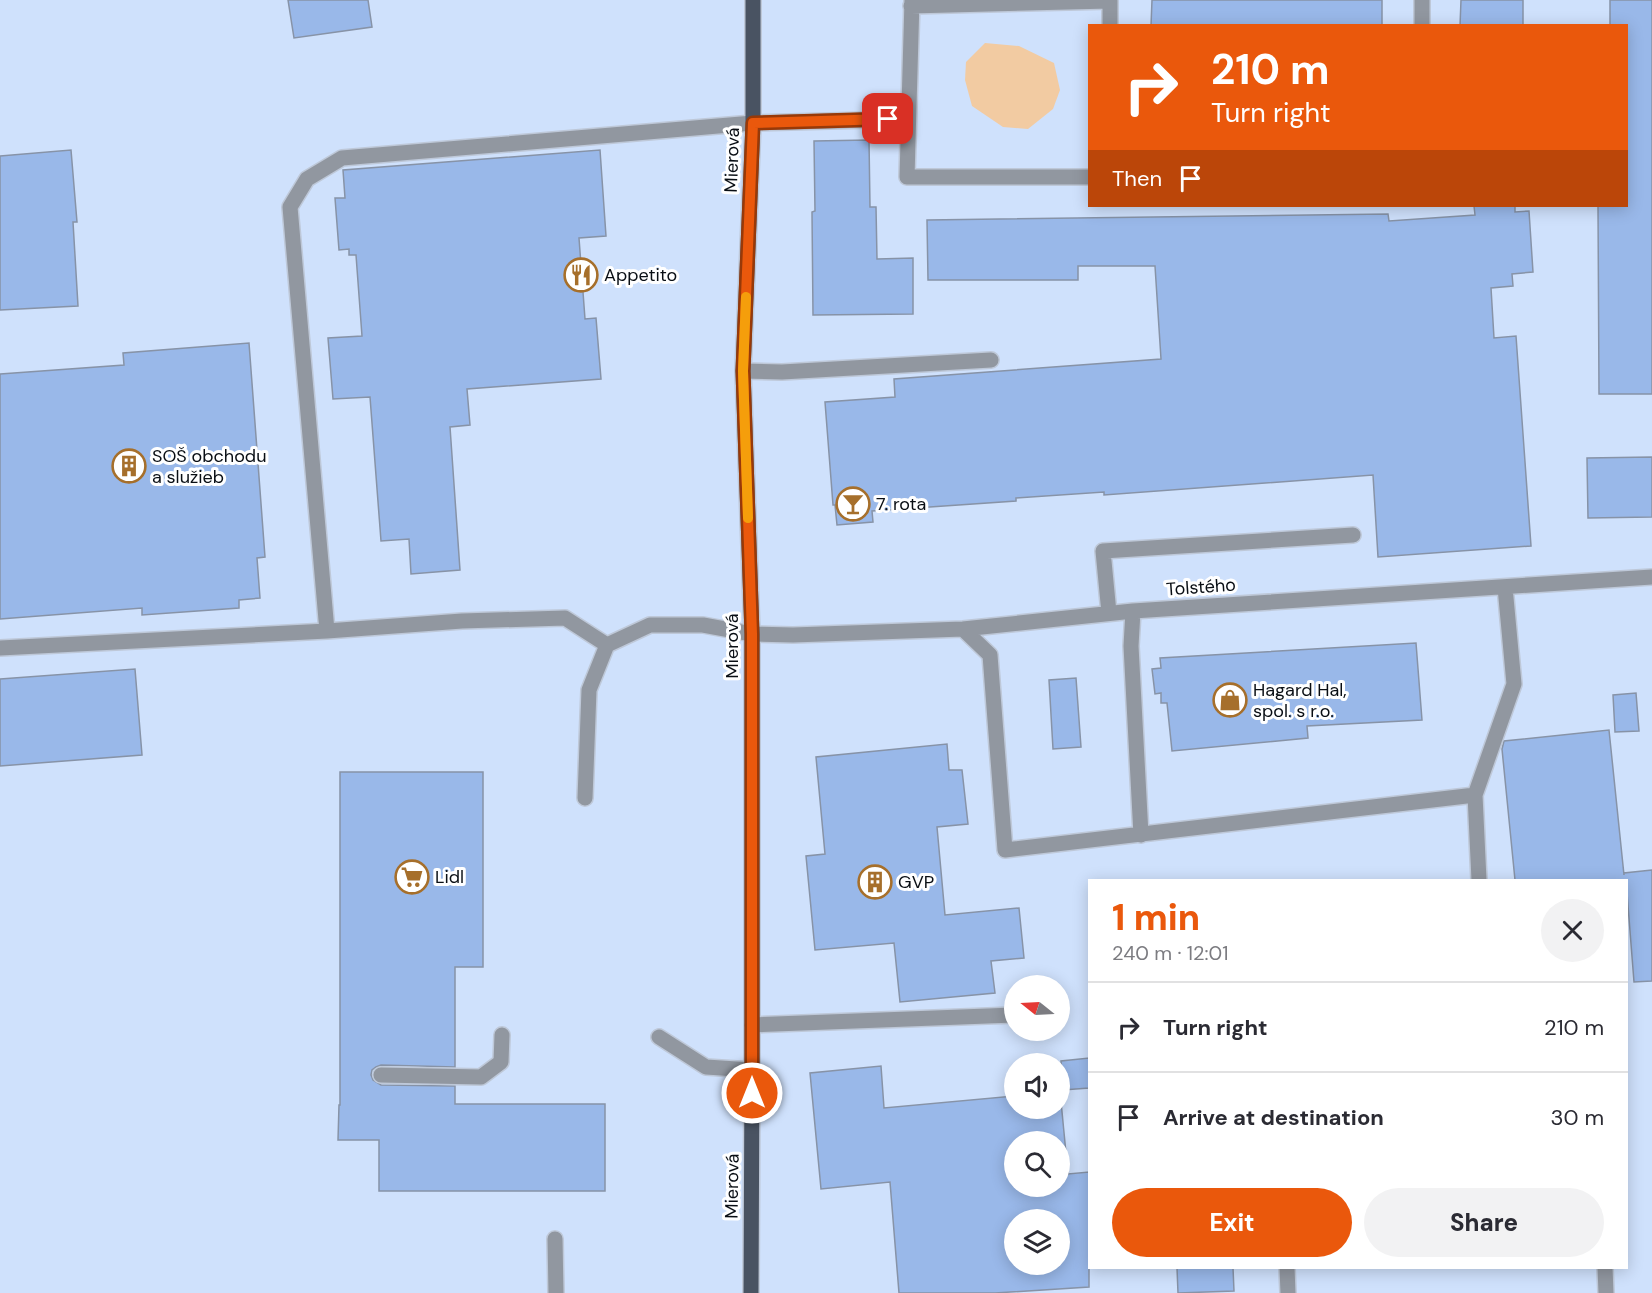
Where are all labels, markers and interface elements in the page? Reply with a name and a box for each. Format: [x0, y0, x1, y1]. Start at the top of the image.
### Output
text: 210 m [1211, 42, 1329, 97]
icon: right [1112, 48, 1190, 126]
pin [862, 93, 913, 144]
text: Turn right [1211, 95, 1331, 130]
icon: arrive [871, 102, 904, 135]
street label: Mierová [719, 127, 745, 193]
icon: arrive [1174, 162, 1207, 195]
text: Then [1112, 164, 1162, 193]
restaurant icon: Appetito [563, 257, 599, 293]
place label: Appetito [604, 263, 677, 287]
place label: SOŠ obchodu a služieb [152, 444, 266, 489]
building icon: SOŠ obchodu a služieb [111, 448, 147, 484]
bar icon: 7. rota [835, 486, 871, 522]
place label: 7. rota [876, 492, 926, 516]
street label: Tolstého [1165, 573, 1237, 601]
street label: Mierová [720, 613, 744, 679]
place label: Hagard Hal, spol. s r.o. [1253, 678, 1347, 723]
shop icon: Hagard Hal, spol. s r.o. [1212, 682, 1248, 718]
supermarket icon: Lidl [394, 859, 430, 895]
building icon: GVP [857, 864, 893, 900]
place label: Lidl [435, 865, 464, 889]
place label: GVP [898, 870, 934, 894]
text: 1 min [1112, 894, 1200, 941]
button: close [1541, 899, 1604, 962]
text: 240 m · 12:01 [1112, 940, 1228, 966]
north arrow [1004, 975, 1070, 1041]
map controls [1004, 975, 1070, 1275]
icon: right [1112, 1011, 1145, 1044]
text: Turn right [1163, 1013, 1268, 1042]
text: 210 m [1544, 1013, 1604, 1042]
button: sound [1004, 1053, 1070, 1119]
position arrow [720, 1061, 784, 1125]
icon: arrive [1112, 1101, 1145, 1134]
text: Arrive at destination [1163, 1103, 1384, 1132]
text: 30 m [1550, 1103, 1604, 1132]
button: search [1004, 1131, 1070, 1197]
street label: Mierová [719, 1153, 745, 1219]
button: Exit [1112, 1188, 1352, 1257]
button: Share [1364, 1188, 1604, 1257]
button: layers [1004, 1209, 1070, 1275]

